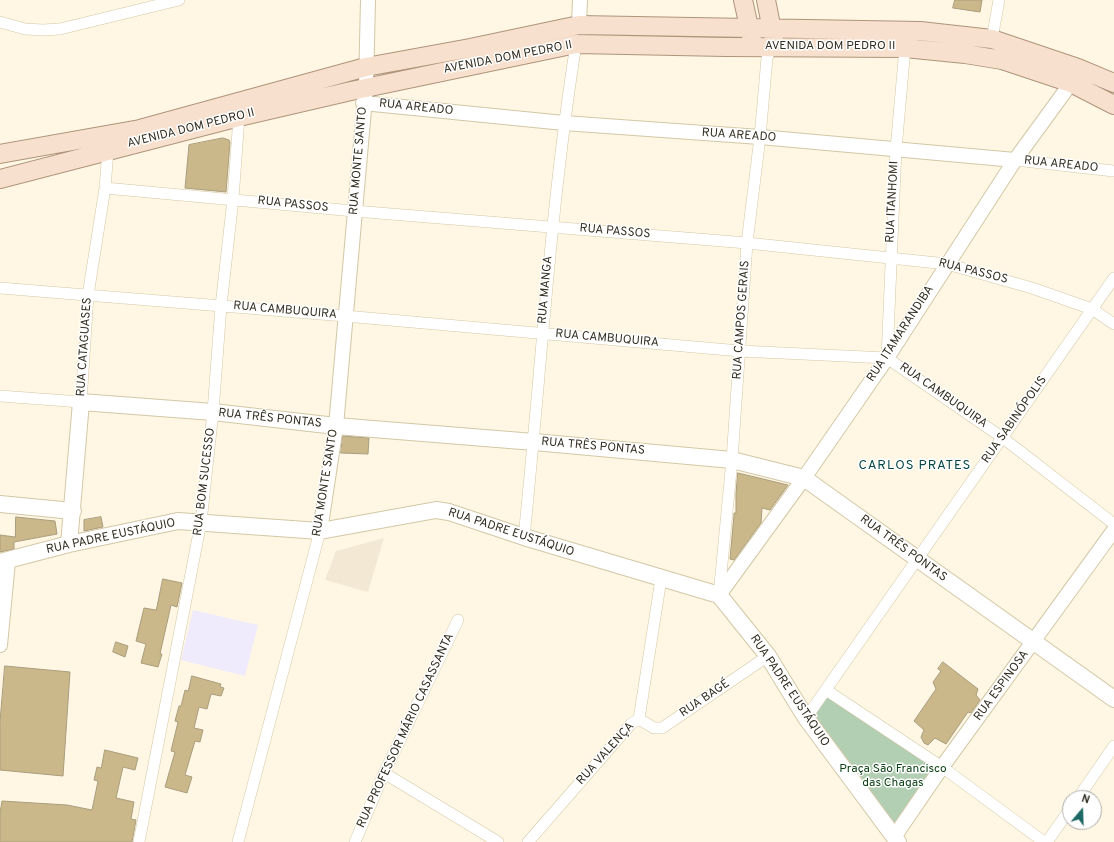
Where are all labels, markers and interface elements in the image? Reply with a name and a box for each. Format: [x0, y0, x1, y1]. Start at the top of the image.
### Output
street label: AVENIDA DOM PEDRO II [443, 38, 573, 78]
street label: AVENIDA DOM PEDRO II [765, 40, 895, 54]
street label: RUA AREADO [378, 97, 454, 119]
street label: AVENIDA DOM PEDRO II [126, 106, 256, 152]
street label: RUA MONTE SANTO [347, 106, 371, 216]
street label: RUA AREADO [701, 126, 777, 146]
street label: RUA AREADO [1023, 154, 1099, 176]
street label: RUA ITANHOMI [884, 161, 902, 243]
street label: RUA PASSOS [257, 194, 329, 216]
street label: RUA PASSOS [579, 222, 651, 242]
street label: RUA MANGA [536, 255, 556, 325]
street label: RUA PASSOS [937, 256, 1009, 288]
street label: RUA CAMPOS GERAIS [731, 260, 753, 380]
street label: RUA ITAMARANDIBA [864, 283, 938, 385]
street label: RUA CATAGUASES [74, 297, 96, 397]
street label: RUA CAMBUQUIRA [233, 299, 337, 323]
street label: RUA CAMBUQUIRA [555, 327, 659, 351]
street label: RUA CAMBUQUIRA [896, 360, 990, 432]
street label: RUA SABINÓPOLIS [979, 374, 1051, 466]
street label: RUA TRÊS PONTAS [218, 406, 322, 432]
street label: RUA BOM SUCESSO [191, 427, 219, 537]
street label: RUA MONTE SANTO [310, 428, 342, 538]
street label: RUA TRÊS PONTAS [541, 435, 645, 459]
district label: CARLOS PRATES [859, 458, 971, 474]
street label: RUA PADRE EUSTÁQUIO [446, 506, 576, 560]
street label: RUA TRÊS PONTAS [857, 513, 949, 585]
street label: RUA PADRE EUSTÁQUIO [45, 516, 177, 558]
street label: RUA PROFESSOR MÁRIO CASASSANTA [354, 631, 458, 831]
street label: RUA PADRE EUSTÁQUIO [746, 632, 832, 750]
street label: RUA ESPINOSA [971, 648, 1033, 724]
street label: RUA BAGÉ [677, 677, 733, 721]
street label: RUA VALENÇA [574, 720, 638, 788]
park label: Praça São Francisco das Chagas [839, 763, 947, 791]
north arrow [1062, 790, 1102, 830]
text: N [1080, 792, 1092, 808]

